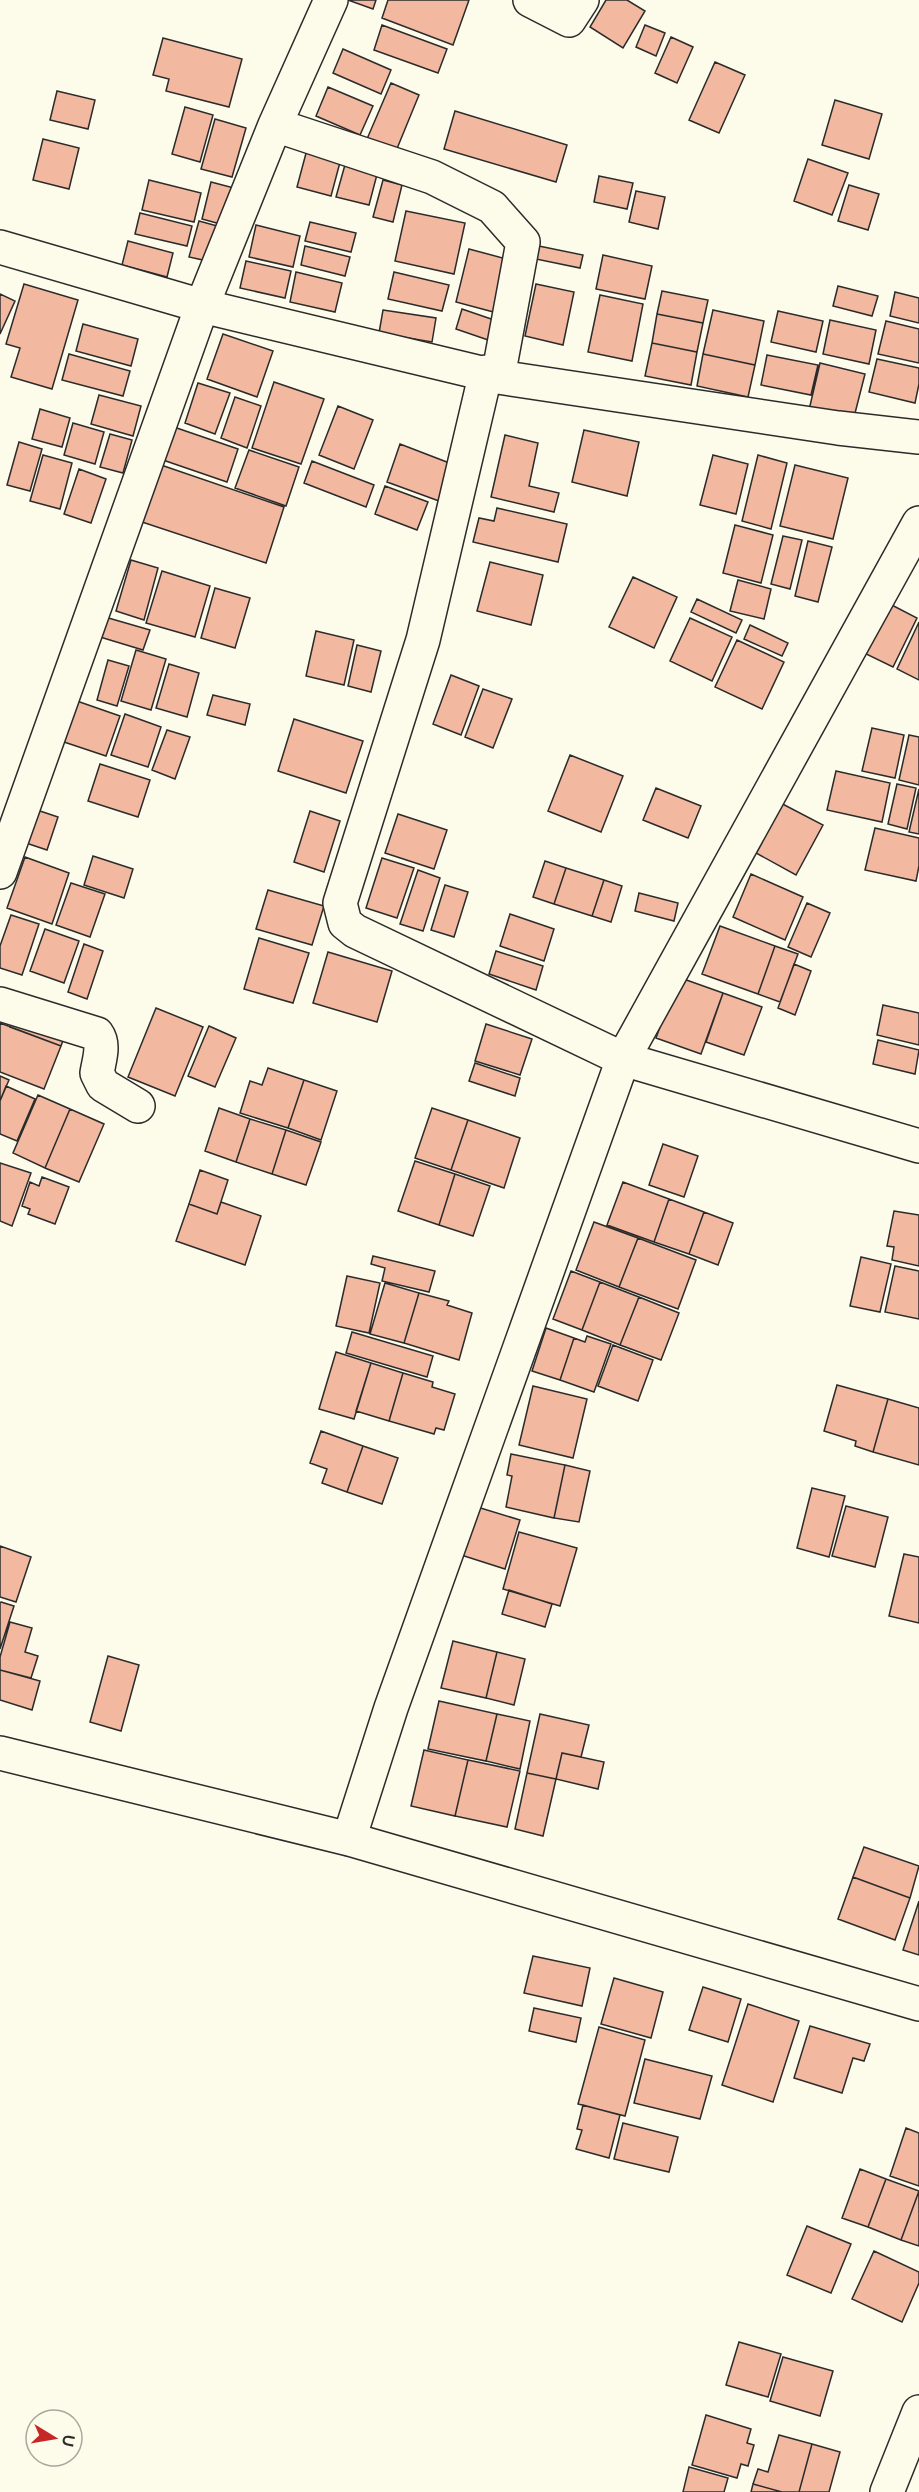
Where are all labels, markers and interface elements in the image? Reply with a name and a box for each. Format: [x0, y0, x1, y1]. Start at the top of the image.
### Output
north arrow [24, 2408, 84, 2468]
text: U [58, 2433, 79, 2448]

